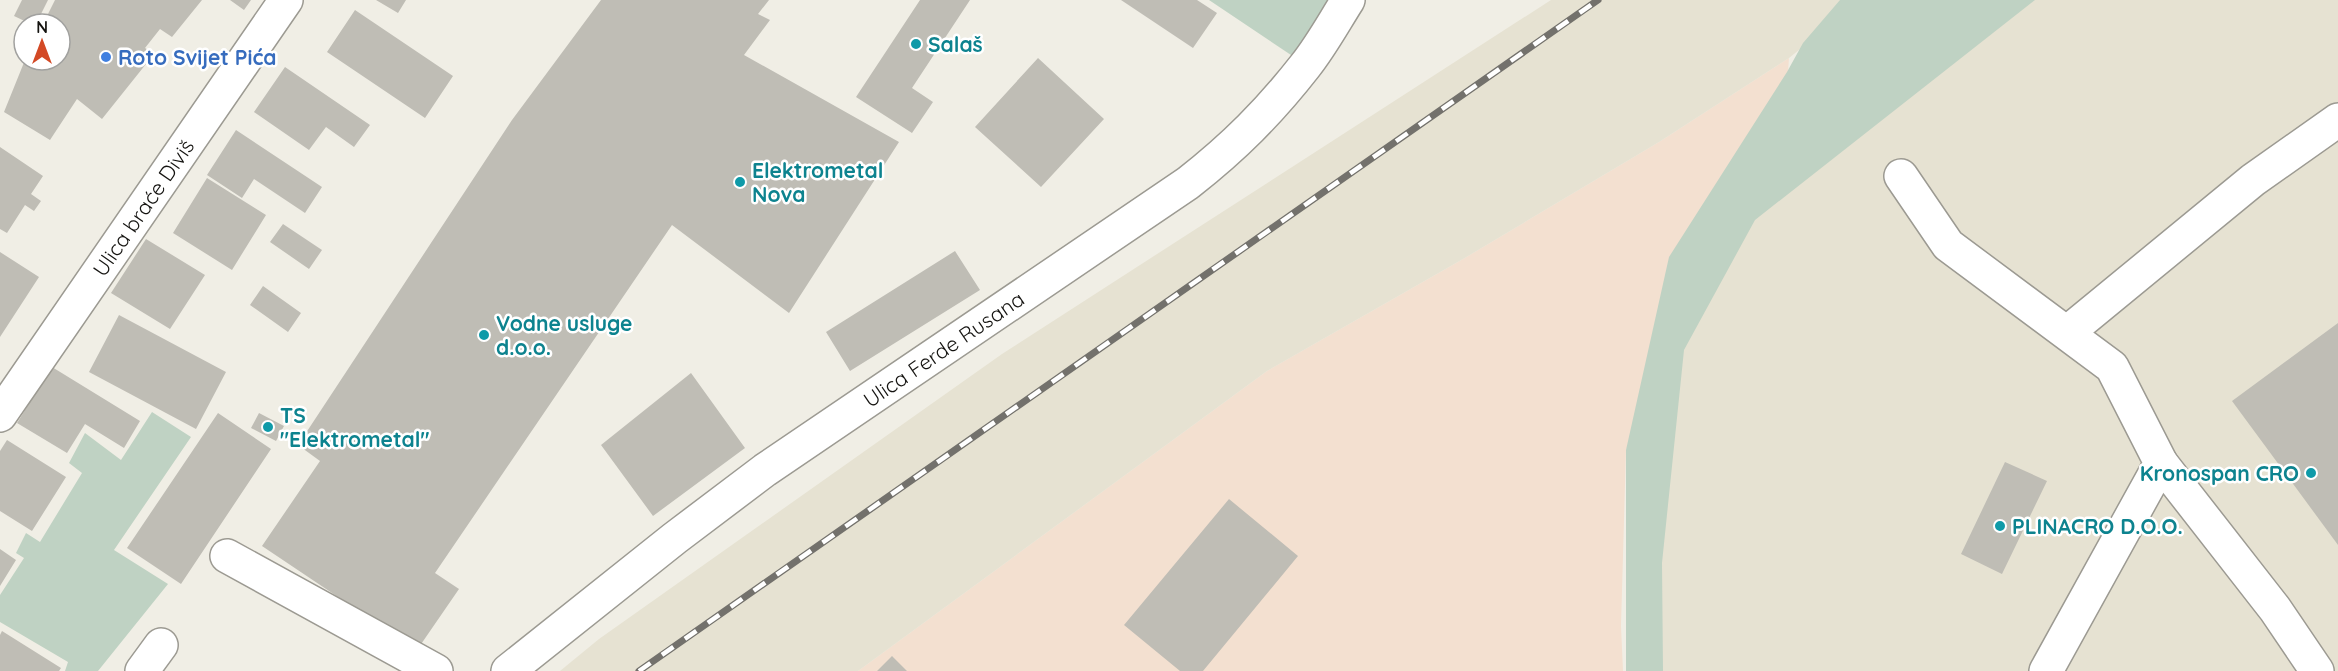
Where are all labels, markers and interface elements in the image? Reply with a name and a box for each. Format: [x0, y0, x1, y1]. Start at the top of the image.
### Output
north arrow [12, 12, 72, 72]
text: N [36, 17, 48, 37]
place label: Salaš [928, 31, 983, 57]
marker: Salaš [909, 37, 923, 51]
place label: Roto Svijet Pića [118, 44, 277, 70]
marker: Roto Svijet Pića [99, 50, 113, 64]
street label: Ulica braće Diviš [87, 134, 199, 281]
place label: Elektrometal Nova [752, 157, 883, 207]
marker: Elektrometal Nova [733, 175, 747, 189]
street label: Ulica Ferde Rusana [858, 285, 1029, 413]
place label: Vodne usluge d.o.o. [496, 310, 632, 360]
marker: Vodne usluge d.o.o. [477, 328, 491, 342]
place label: TS "Elektrometal" [280, 402, 429, 452]
marker: TS "Elektrometal" [261, 420, 275, 434]
place label: Kronospan CRO [2140, 460, 2299, 486]
marker: Kronospan CRO [2304, 466, 2318, 480]
place label: PLINACRO D.O.O. [2012, 513, 2183, 539]
marker: PLINACRO D.O.O. [1993, 519, 2007, 533]

